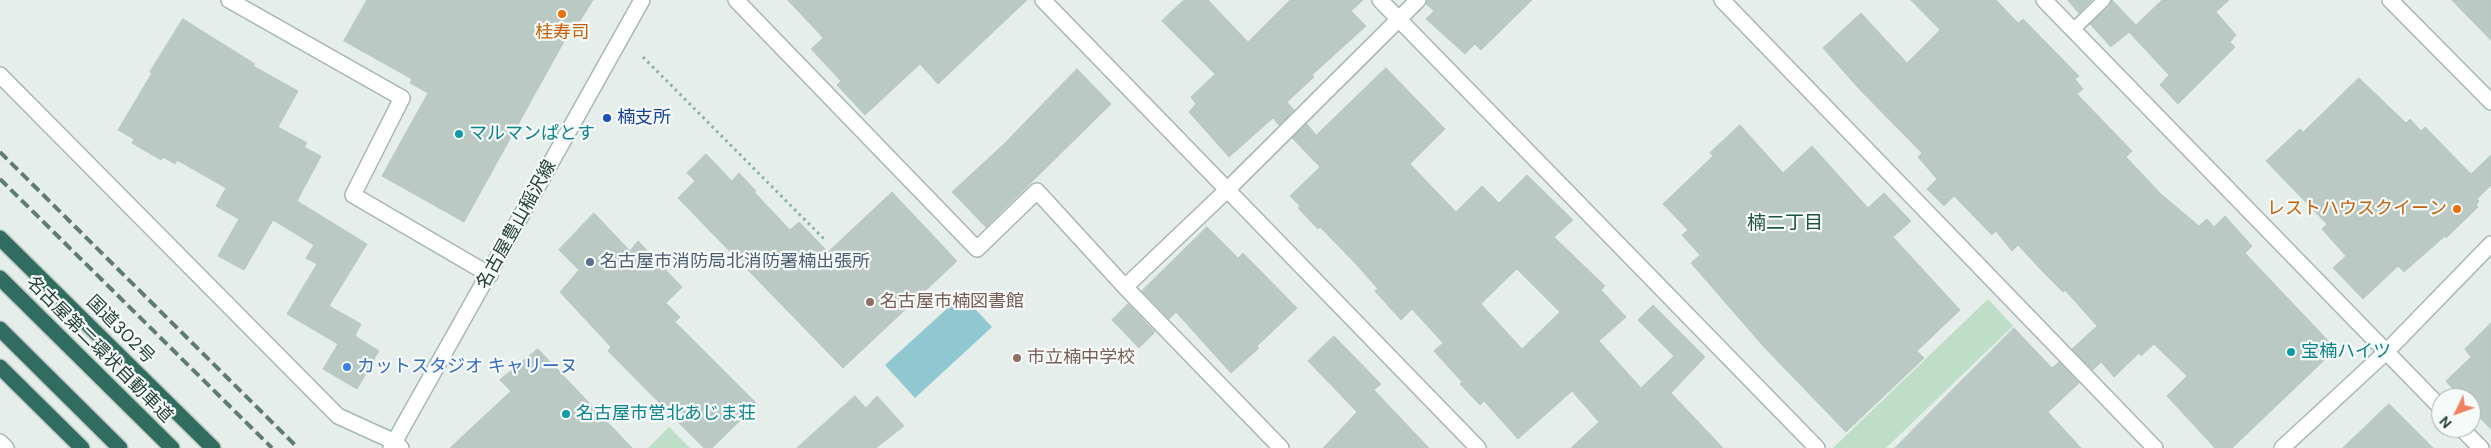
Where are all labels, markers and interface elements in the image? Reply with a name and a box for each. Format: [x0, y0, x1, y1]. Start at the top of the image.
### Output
marker: 桂寿司 [556, 8, 568, 20]
place label: 桂寿司 [535, 22, 589, 44]
place label: 楠支所 [617, 107, 671, 129]
marker: 楠支所 [601, 112, 613, 124]
place label: マルマンぱとす [469, 123, 595, 145]
marker: マルマンぱとす [453, 128, 465, 140]
street label: 名古屋豊山稲沢線 [473, 157, 561, 293]
place label: レストハウスクイーン [2267, 198, 2447, 220]
marker: レストハウスクイーン [2451, 203, 2463, 215]
district label: 楠二丁目 [1747, 213, 1823, 235]
place label: 名古屋市消防局北消防署楠出張所 [600, 251, 870, 273]
marker: 名古屋市消防局北消防署楠出張所 [584, 256, 596, 268]
street label: 名古屋第二環状自動車道 [21, 272, 177, 428]
place label: 名古屋市楠図書館 [880, 291, 1024, 313]
street label: 国道302号 [82, 292, 158, 368]
marker: 名古屋市楠図書館 [864, 296, 876, 308]
place label: 宝楠ハイツ [2301, 341, 2391, 363]
marker: 宝楠ハイツ [2285, 346, 2297, 358]
place label: 市立楠中学校 [1027, 347, 1135, 369]
marker: 市立楠中学校 [1011, 352, 1023, 364]
place label: カットスタジオ キャリーヌ [357, 356, 578, 378]
marker: カットスタジオ キャリーヌ [341, 361, 353, 373]
north arrow [2431, 388, 2481, 438]
place label: 名古屋市営北あじま荘 [576, 403, 756, 425]
marker: 名古屋市営北あじま荘 [560, 408, 572, 420]
text: N [2435, 413, 2456, 432]

